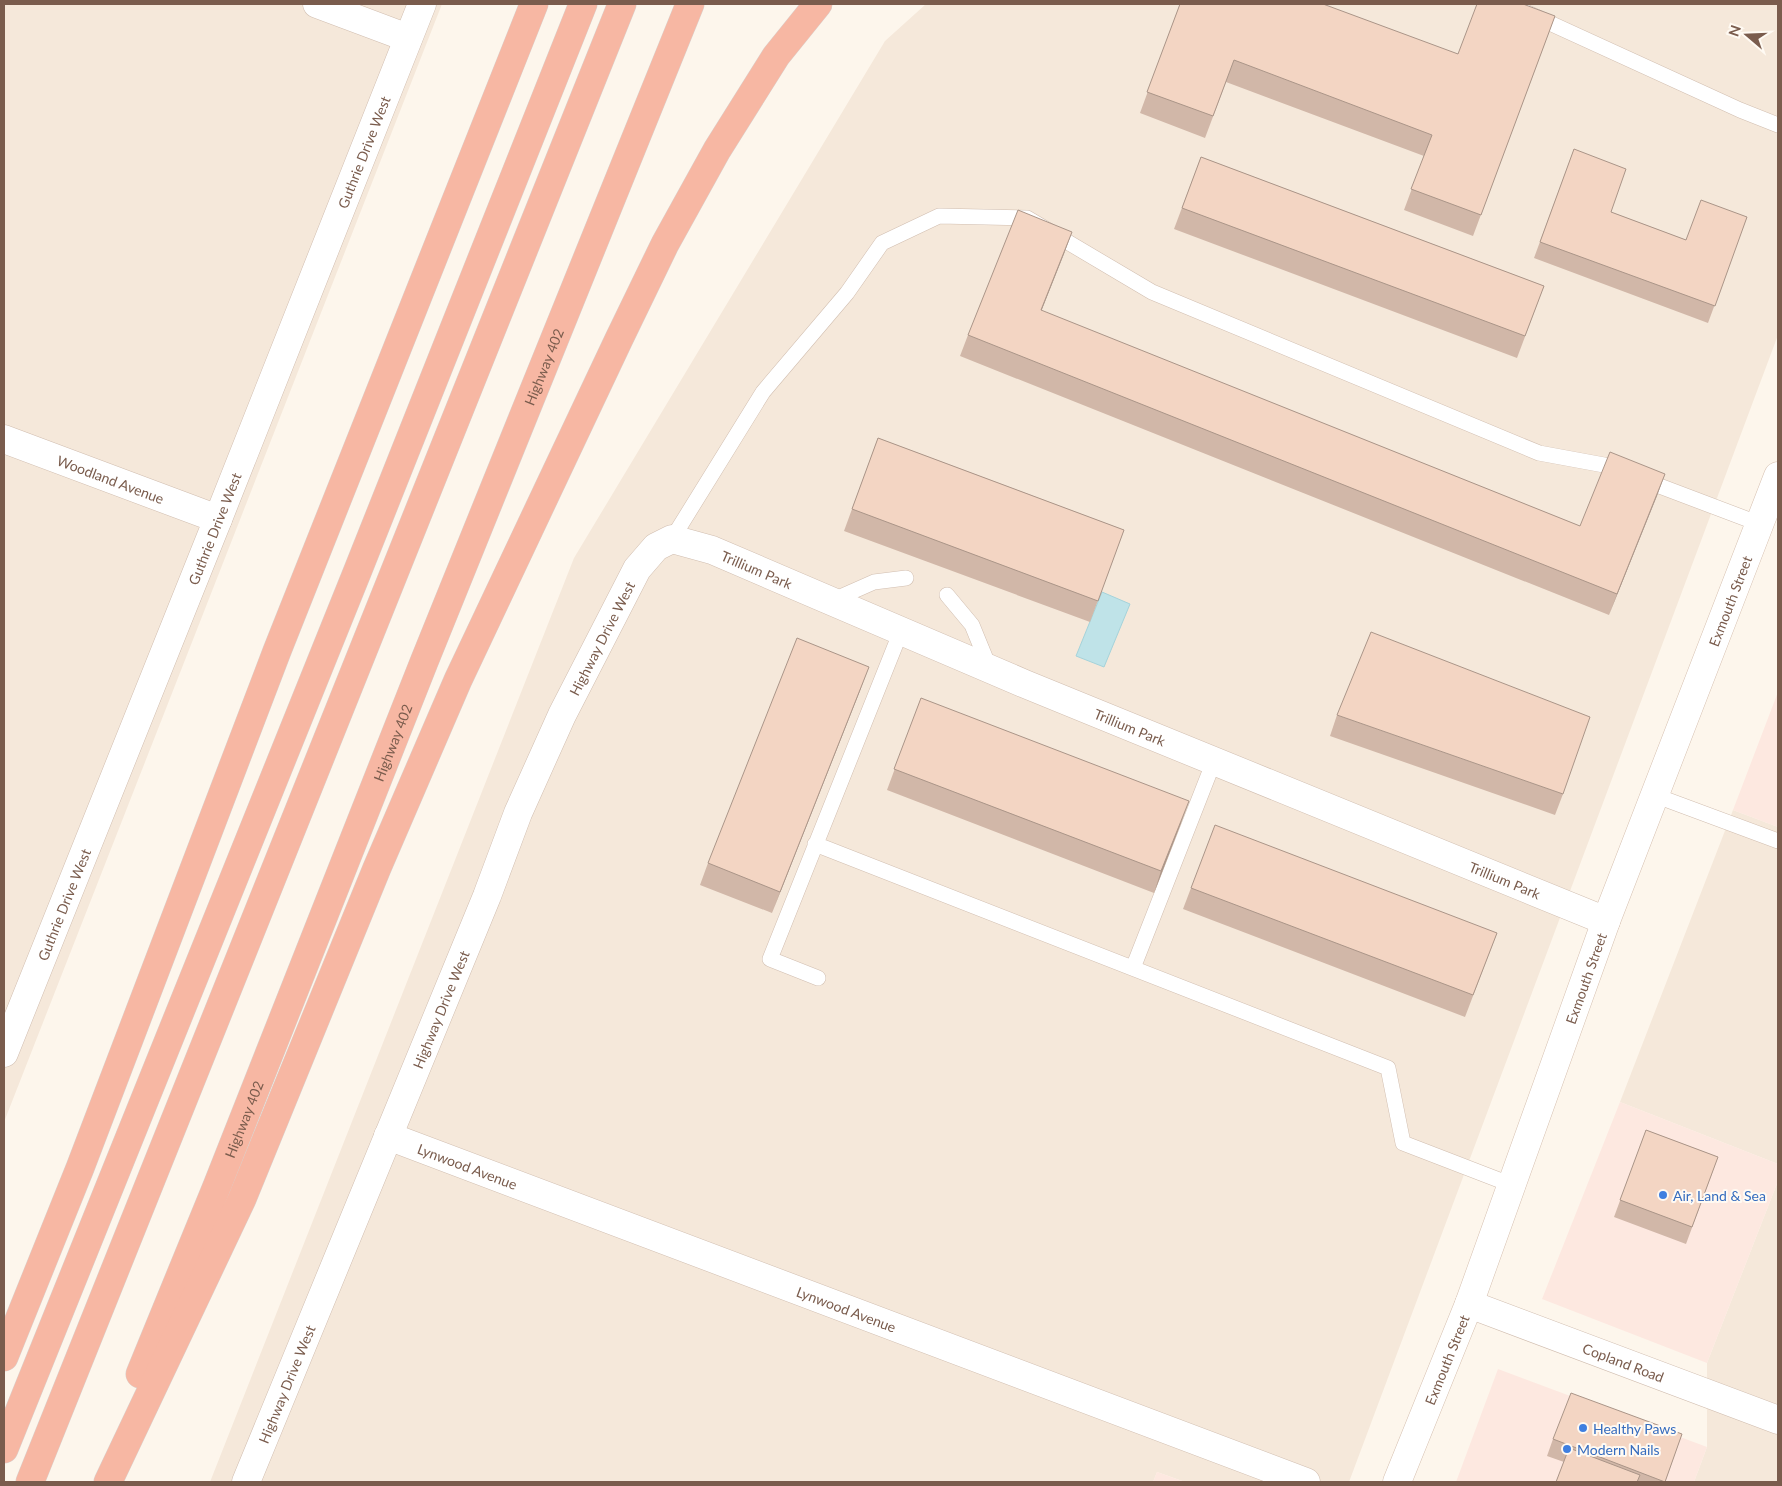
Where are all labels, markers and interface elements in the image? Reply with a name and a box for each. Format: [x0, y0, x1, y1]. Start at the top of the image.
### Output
north arrow [1722, 10, 1772, 60]
text: N [1724, 23, 1744, 38]
street label: Guthrie Drive West [333, 93, 393, 211]
street label: Highway 402 [520, 326, 567, 408]
street label: Woodland Avenue [55, 451, 167, 507]
street label: Guthrie Drive West [184, 470, 244, 587]
street label: Trillium Park [719, 547, 796, 592]
street label: Exmouth Street [1705, 553, 1755, 649]
street label: Highway Drive West [565, 578, 638, 698]
street label: Highway 402 [369, 701, 415, 784]
street label: Trillium Park [1092, 705, 1169, 749]
street label: Guthrie Drive West [33, 846, 94, 963]
street label: Trillium Park [1467, 858, 1544, 902]
street label: Exmouth Street [1561, 930, 1610, 1026]
street label: Highway Drive West [408, 948, 472, 1071]
street label: Highway 402 [221, 1078, 266, 1160]
street label: Lynwood Avenue [415, 1139, 520, 1192]
place label: Air, Land & Sea [1673, 1187, 1766, 1204]
marker: Air, Land & Sea [1657, 1189, 1669, 1201]
street label: Lynwood Avenue [794, 1282, 899, 1335]
street label: Exmouth Street [1421, 1312, 1472, 1407]
street label: Highway Drive West [254, 1322, 318, 1446]
street label: Copland Road [1580, 1339, 1667, 1385]
place label: Healthy Paws [1593, 1420, 1676, 1437]
marker: Healthy Paws [1577, 1422, 1589, 1434]
place label: Modern Nails [1577, 1441, 1660, 1458]
marker: Modern Nails [1561, 1443, 1573, 1455]

